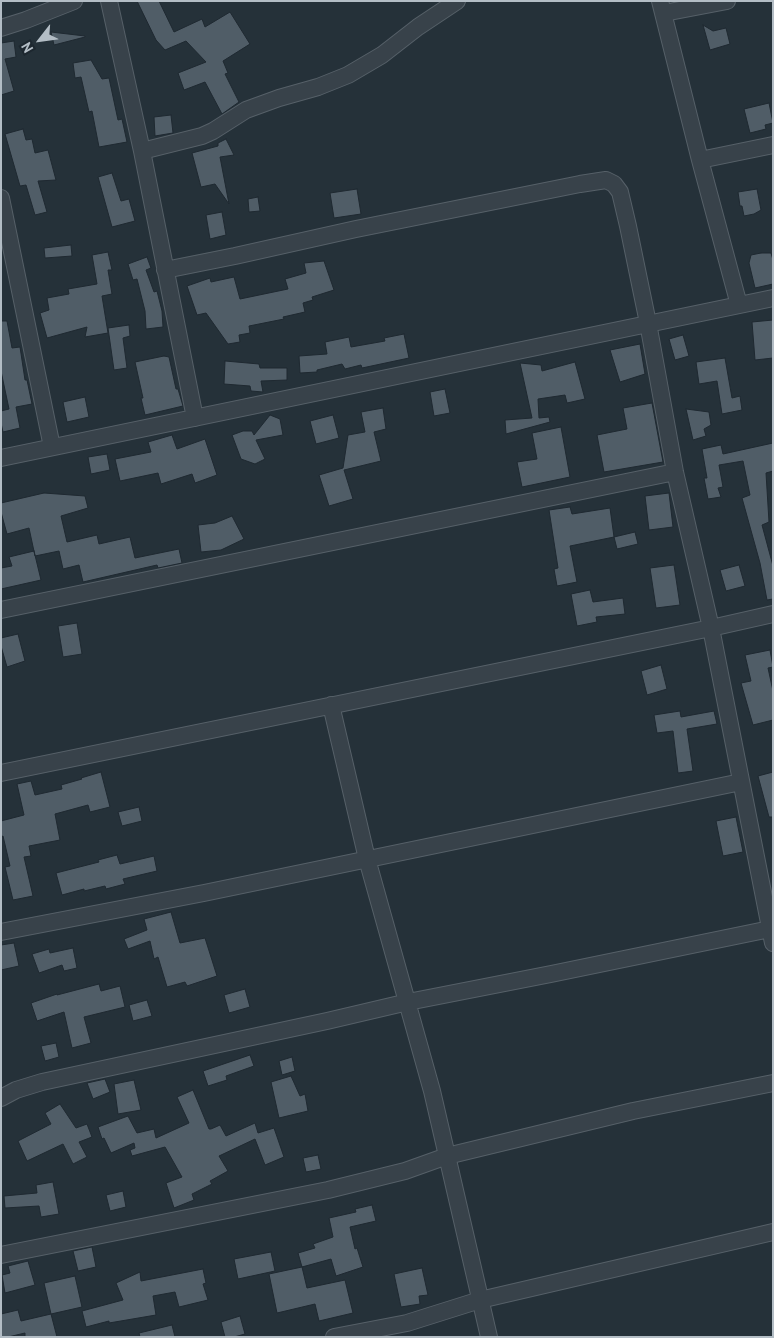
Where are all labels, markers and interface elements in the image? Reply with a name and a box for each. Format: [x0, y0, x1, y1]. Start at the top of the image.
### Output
north arrow [15, 15, 65, 65]
text: N [17, 39, 37, 56]

